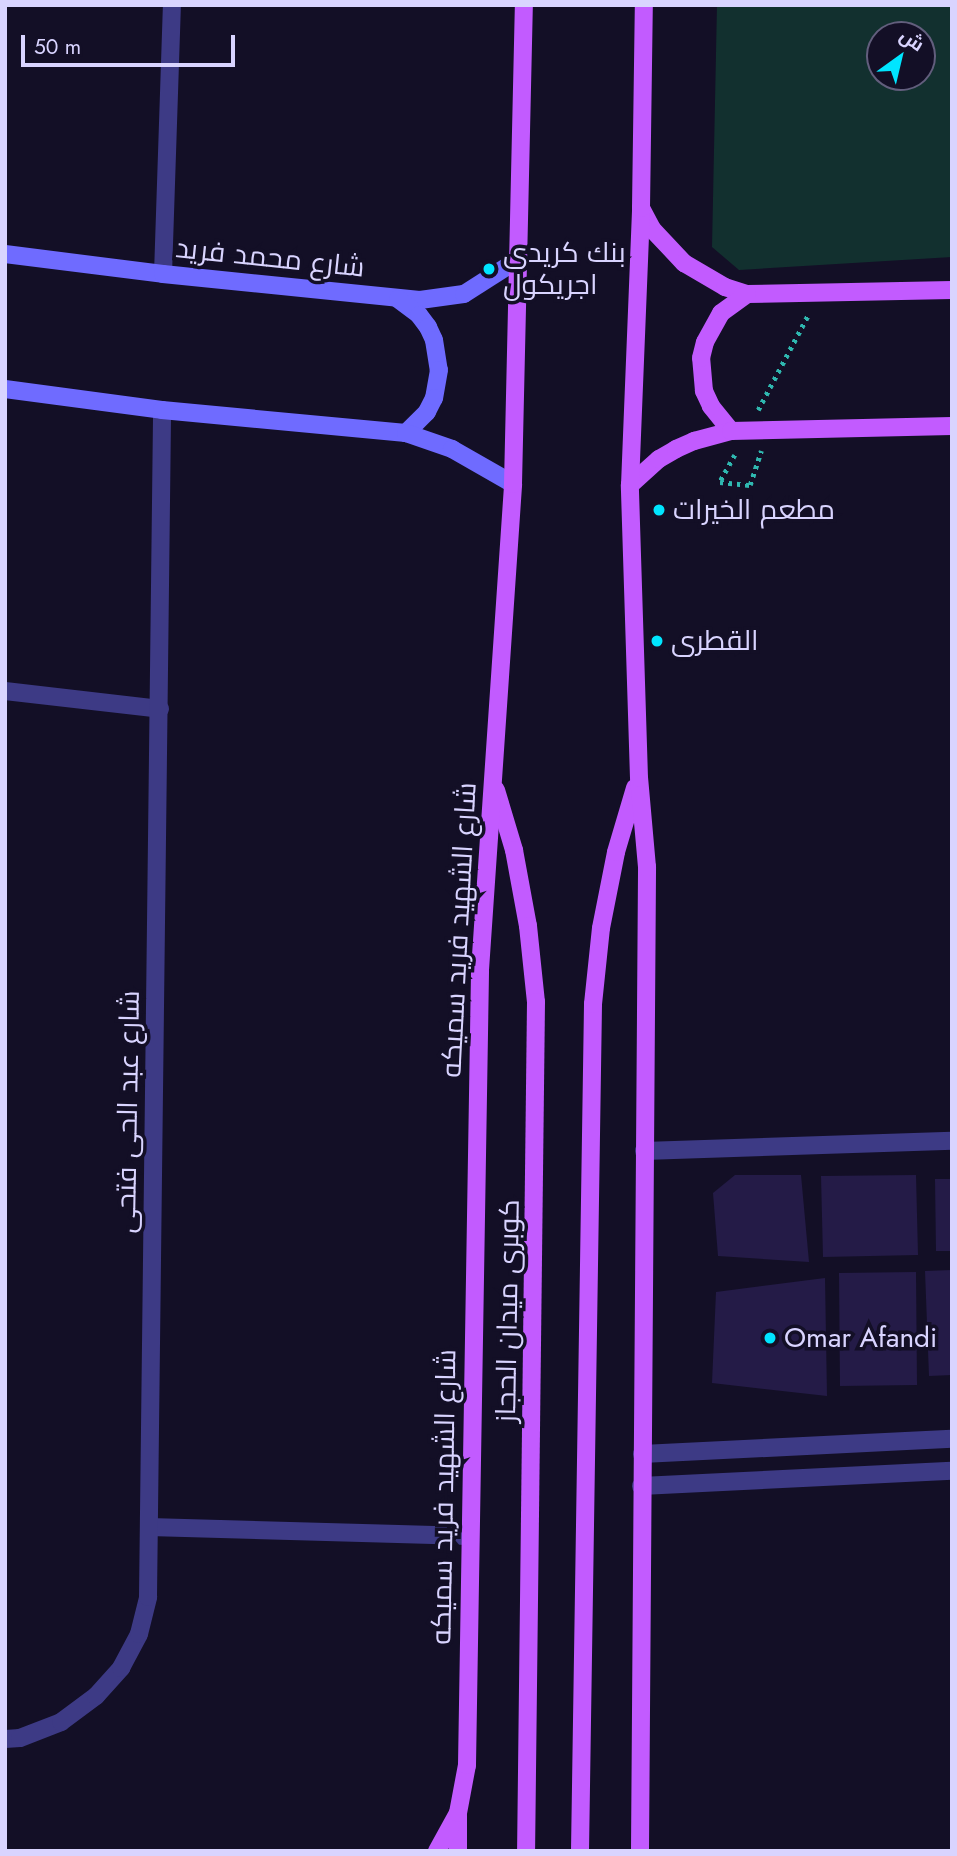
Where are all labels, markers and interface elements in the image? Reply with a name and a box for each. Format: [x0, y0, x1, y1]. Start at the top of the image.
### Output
scale bar [24, 21, 238, 65]
north arrow [866, 21, 936, 91]
text: ش [894, 22, 930, 58]
text: 50 m [34, 32, 81, 62]
street label: شارع محمد فريد [174, 231, 366, 285]
place label: بنك كريدى اجريكول [503, 236, 626, 302]
marker: بنك كريدى اجريكول [481, 261, 497, 277]
place label: مطعم الخيرات [673, 493, 835, 527]
marker: مطعم الخيرات [651, 502, 667, 518]
place label: القطرى [671, 624, 759, 658]
marker: القطرى [649, 633, 665, 649]
street label: شارع الشهيد فريد سميكه [434, 782, 484, 1078]
street label: شارع عبد الحى فتحى [109, 990, 147, 1234]
street label: كوبرى ميدان الحجاز [489, 1199, 527, 1423]
place label: Omar Afandi [784, 1321, 937, 1355]
marker: Omar Afandi [762, 1330, 778, 1346]
street label: شارع الشهيد فريد سميكه [425, 1349, 463, 1645]

